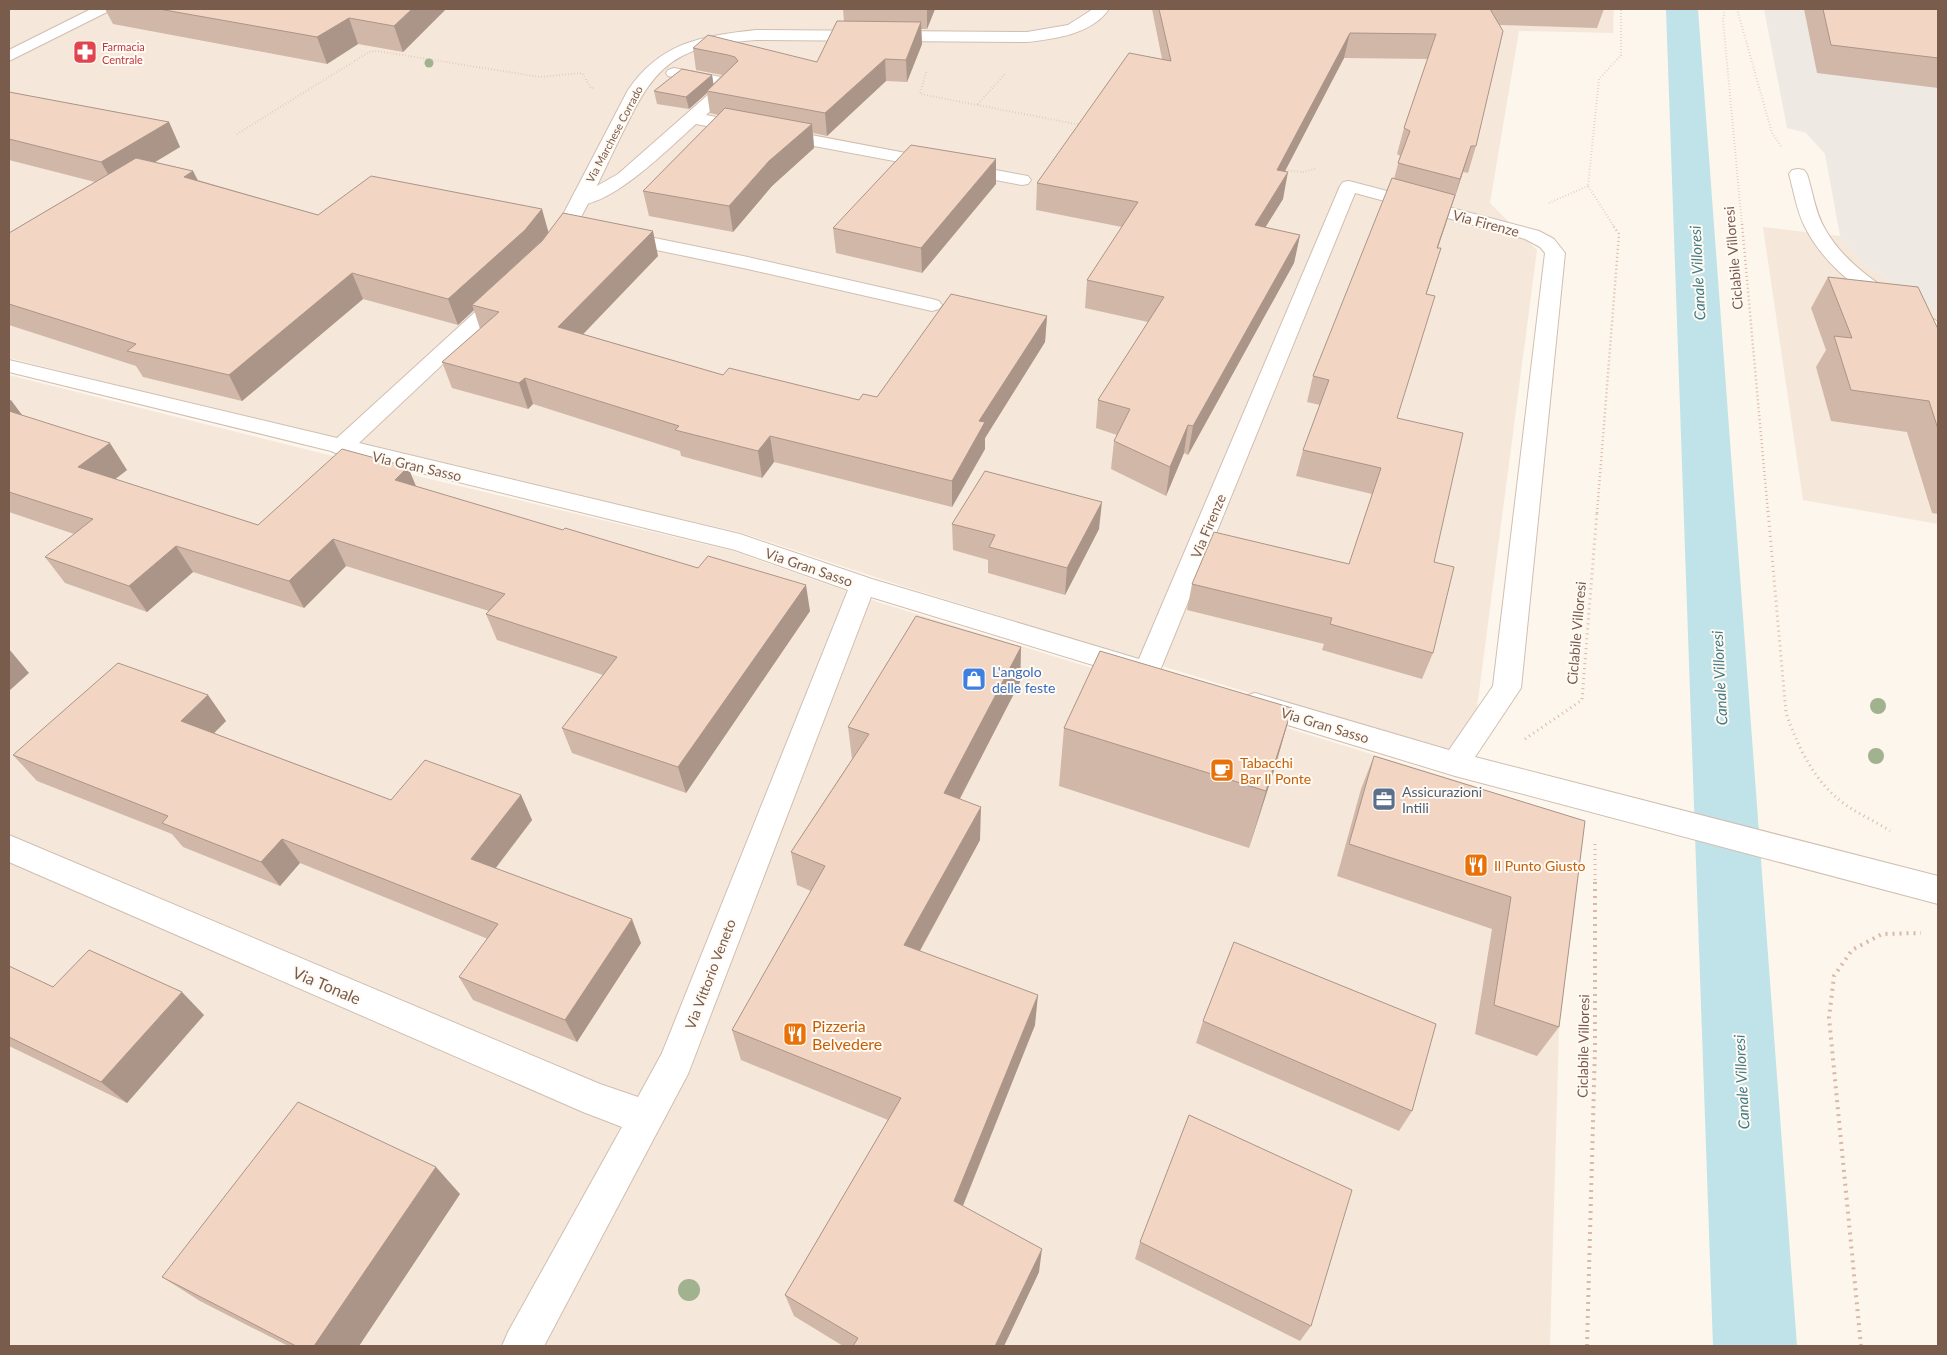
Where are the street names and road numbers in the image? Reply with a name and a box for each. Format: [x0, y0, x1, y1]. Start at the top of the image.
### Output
street label: Via Marchese Corrado [583, 83, 645, 185]
street label: Via Firenze [1451, 206, 1521, 240]
street label: Ciclabile Villoresi [1720, 206, 1746, 310]
street label: Via Gran Sasso [371, 447, 463, 485]
street label: Via Firenze [1187, 491, 1229, 561]
street label: Via Gran Sasso [763, 544, 855, 590]
street label: Ciclabile Villoresi [1563, 581, 1589, 685]
street label: Via Gran Sasso [1279, 704, 1371, 746]
street label: Via Vittorio Veneto [681, 916, 739, 1031]
street label: Via Tonale [290, 962, 364, 1008]
street label: Ciclabile Villoresi [1574, 994, 1592, 1098]

